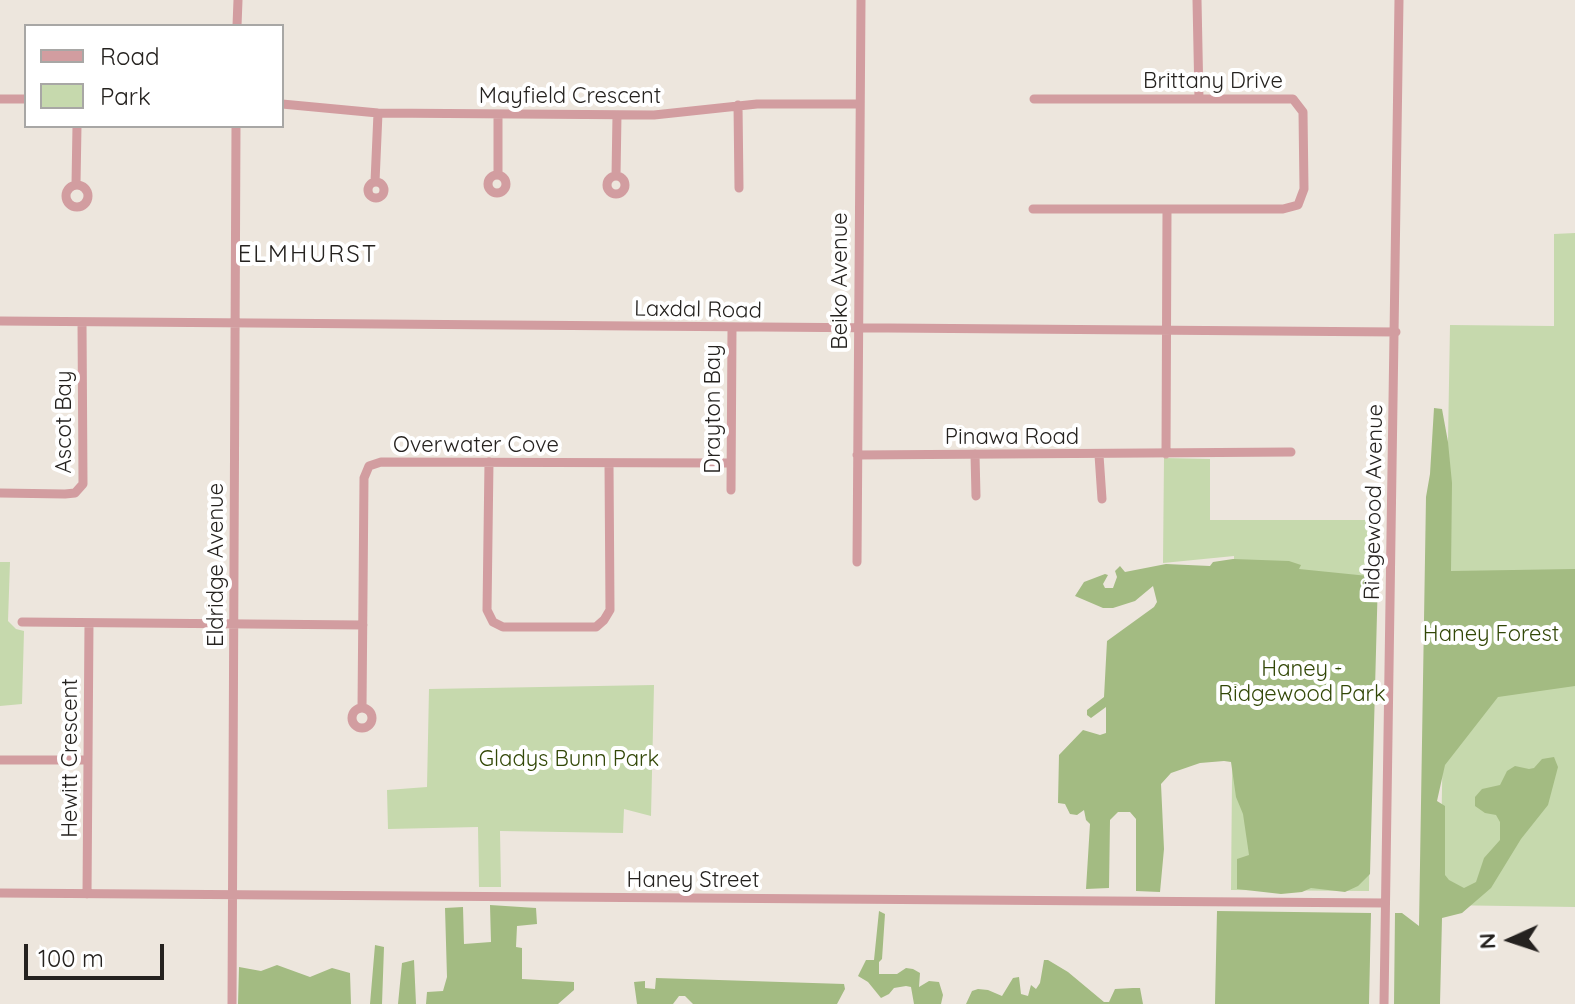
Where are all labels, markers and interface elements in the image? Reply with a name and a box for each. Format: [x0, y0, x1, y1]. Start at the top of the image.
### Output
legend [24, 24, 284, 128]
text: Road [100, 41, 160, 71]
street label: Brittany Drive [1143, 68, 1283, 94]
text: Park [100, 81, 151, 111]
street label: Mayfield Crescent [479, 83, 661, 109]
street label: Beiko Avenue [827, 212, 853, 350]
district label: ELMHURST [238, 241, 378, 269]
street label: Laxdal Road [634, 296, 762, 324]
street label: Drayton Bay [700, 344, 726, 474]
street label: Ascot Bay [51, 371, 77, 473]
street label: Ridgewood Avenue [1359, 404, 1389, 600]
street label: Pinawa Road [945, 424, 1079, 450]
street label: Overwater Cove [393, 432, 559, 458]
street label: Eldridge Avenue [203, 483, 229, 647]
park label: Haney Forest [1423, 621, 1559, 647]
park label: Haney - Ridgewood Park [1218, 656, 1386, 708]
street label: Hewitt Crescent [57, 678, 83, 838]
park label: Gladys Bunn Park [479, 746, 659, 772]
street label: Haney Street [627, 867, 759, 893]
north arrow [1471, 900, 1551, 980]
scale bar [28, 928, 168, 978]
text: N [1473, 932, 1501, 950]
text: 100 m [38, 943, 104, 973]

